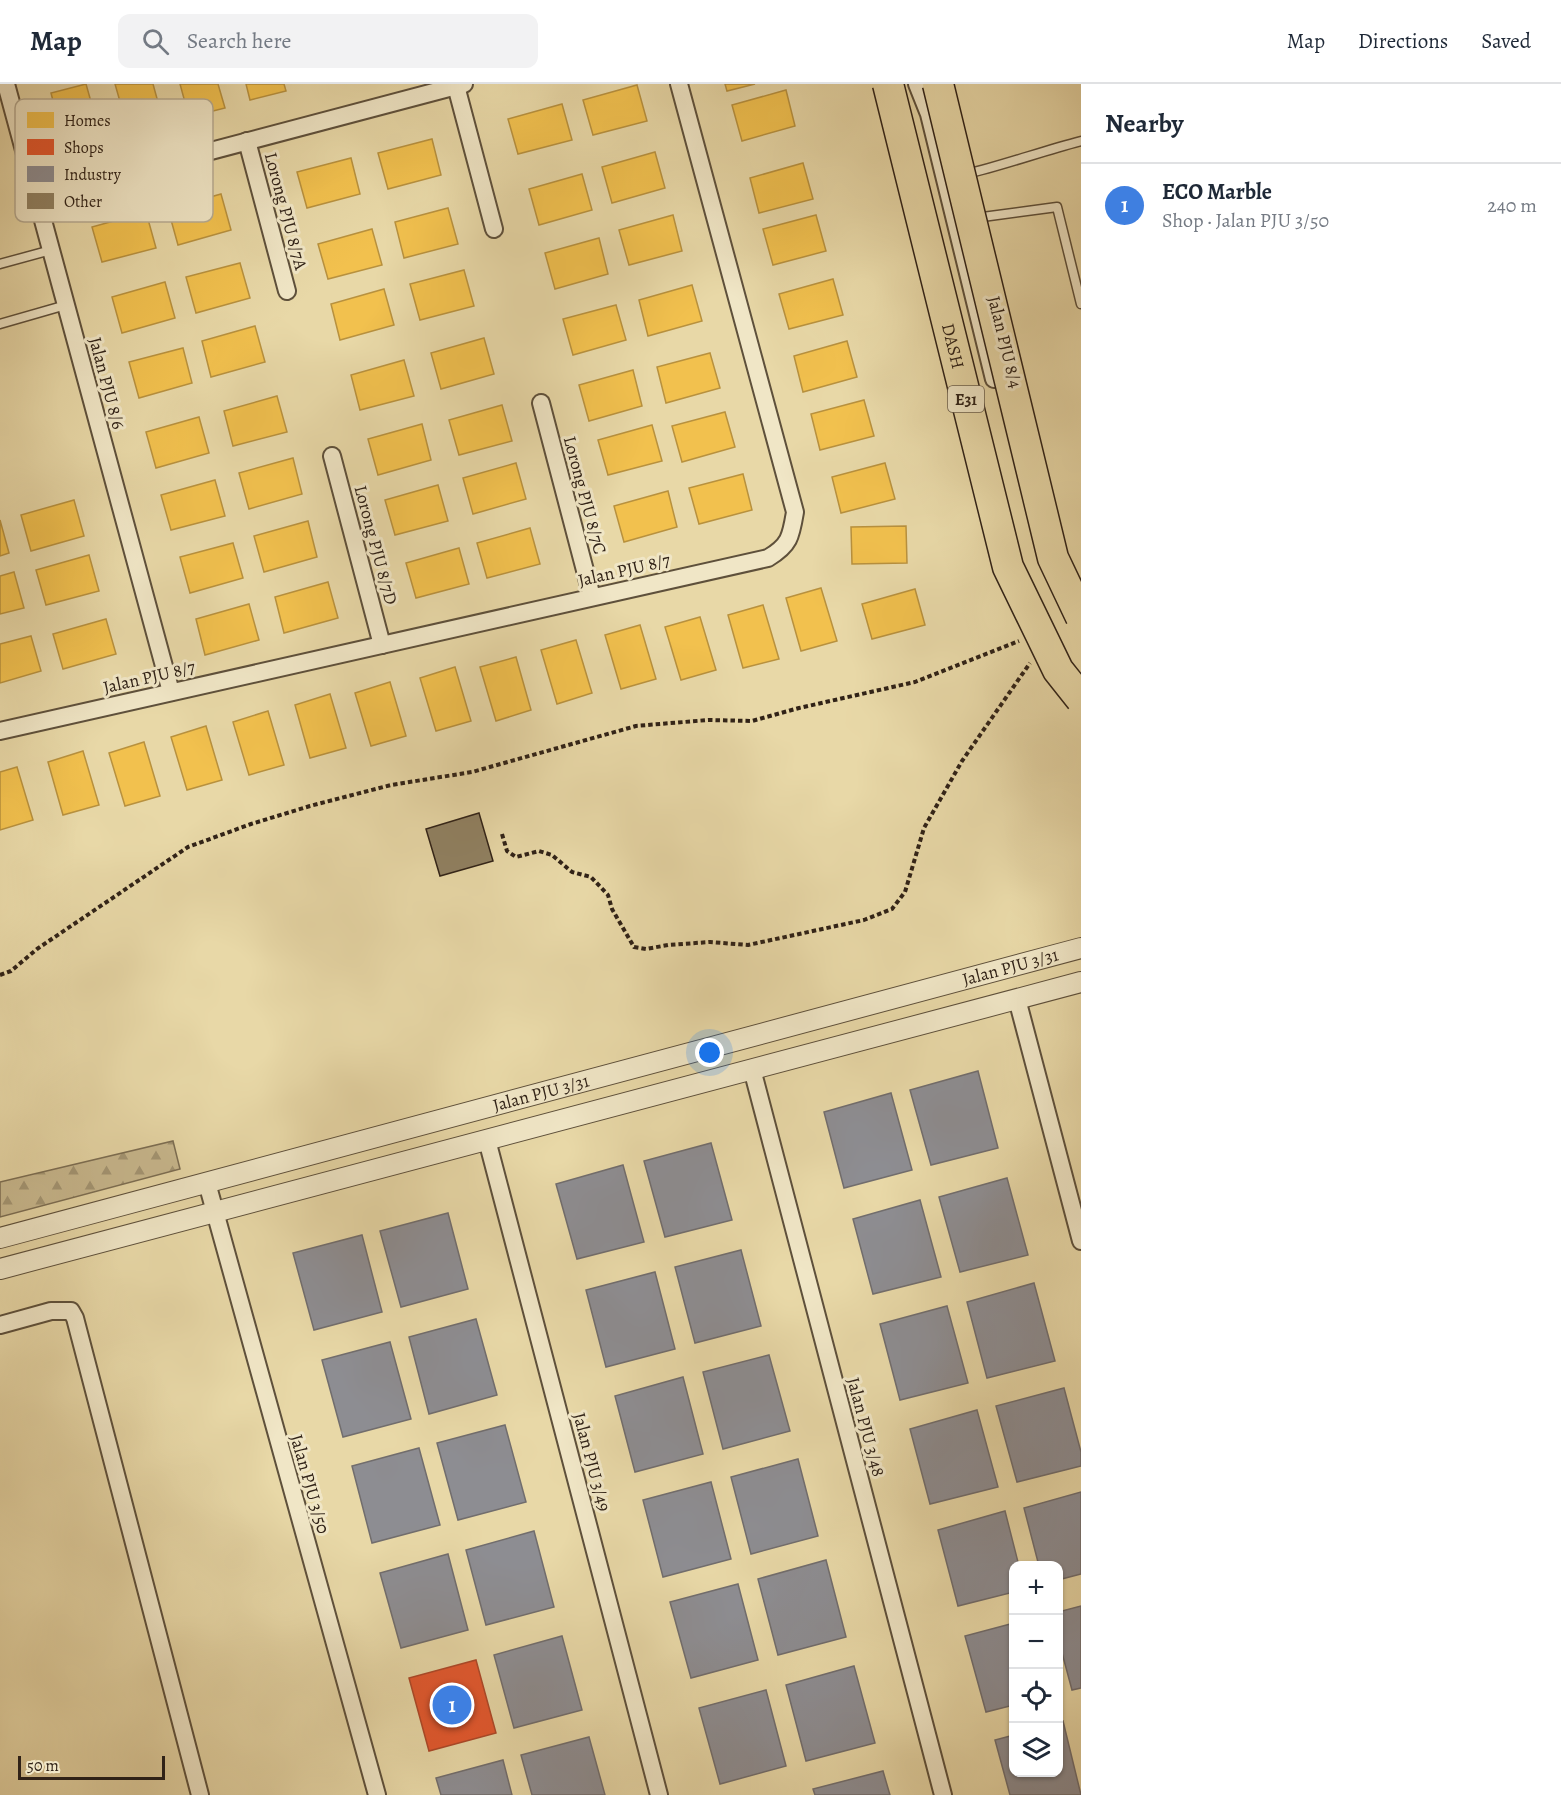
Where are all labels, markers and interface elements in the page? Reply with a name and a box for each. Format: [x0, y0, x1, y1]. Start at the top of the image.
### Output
search box [118, 14, 538, 68]
text: Map [30, 22, 82, 60]
icon: search [139, 25, 172, 58]
text: Search here [187, 26, 291, 56]
text: Map [1287, 27, 1325, 55]
text: Directions [1358, 27, 1448, 55]
text: Saved [1481, 27, 1531, 55]
legend [15, 99, 213, 222]
text: Nearby [1105, 106, 1184, 141]
text: Homes [64, 110, 111, 132]
text: Shops [64, 137, 104, 159]
street label: Lorong PJU 8/7A [259, 150, 313, 273]
text: Industry [64, 164, 122, 186]
text: ECO Marble [1162, 177, 1272, 207]
text: Other [64, 191, 102, 213]
text: 1 [1121, 192, 1128, 219]
text: 240 m [1487, 192, 1537, 219]
text: Shop · Jalan PJU 3/50 [1162, 207, 1329, 234]
street label: Jalan PJU 8/4 [982, 293, 1028, 391]
street label: DASH [936, 321, 970, 371]
street label: Jalan PJU 8/6 [83, 334, 131, 432]
road number: E31 [948, 386, 984, 412]
street label: Lorong PJU 8/7C [558, 433, 612, 557]
street label: Lorong PJU 8/7D [349, 483, 403, 607]
street label: Jalan PJU 8/7 [576, 548, 673, 592]
street label: Jalan PJU 8/7 [101, 655, 198, 699]
street label: Jalan PJU 3/31 [959, 943, 1061, 991]
your location [695, 1038, 724, 1067]
street label: Jalan PJU 3/31 [490, 1069, 592, 1117]
street label: Jalan PJU 3/48 [841, 1375, 891, 1479]
street label: Jalan PJU 3/49 [567, 1410, 617, 1514]
street label: Jalan PJU 3/50 [284, 1432, 336, 1536]
map controls [1009, 1561, 1063, 1777]
button: + [1009, 1561, 1063, 1615]
button: − [1009, 1615, 1063, 1669]
button: locate [1009, 1669, 1063, 1723]
pin: 1 [432, 1682, 472, 1728]
button: layers [1009, 1723, 1063, 1777]
scale bar [18, 1753, 165, 1780]
text: 50 m [27, 1755, 59, 1777]

